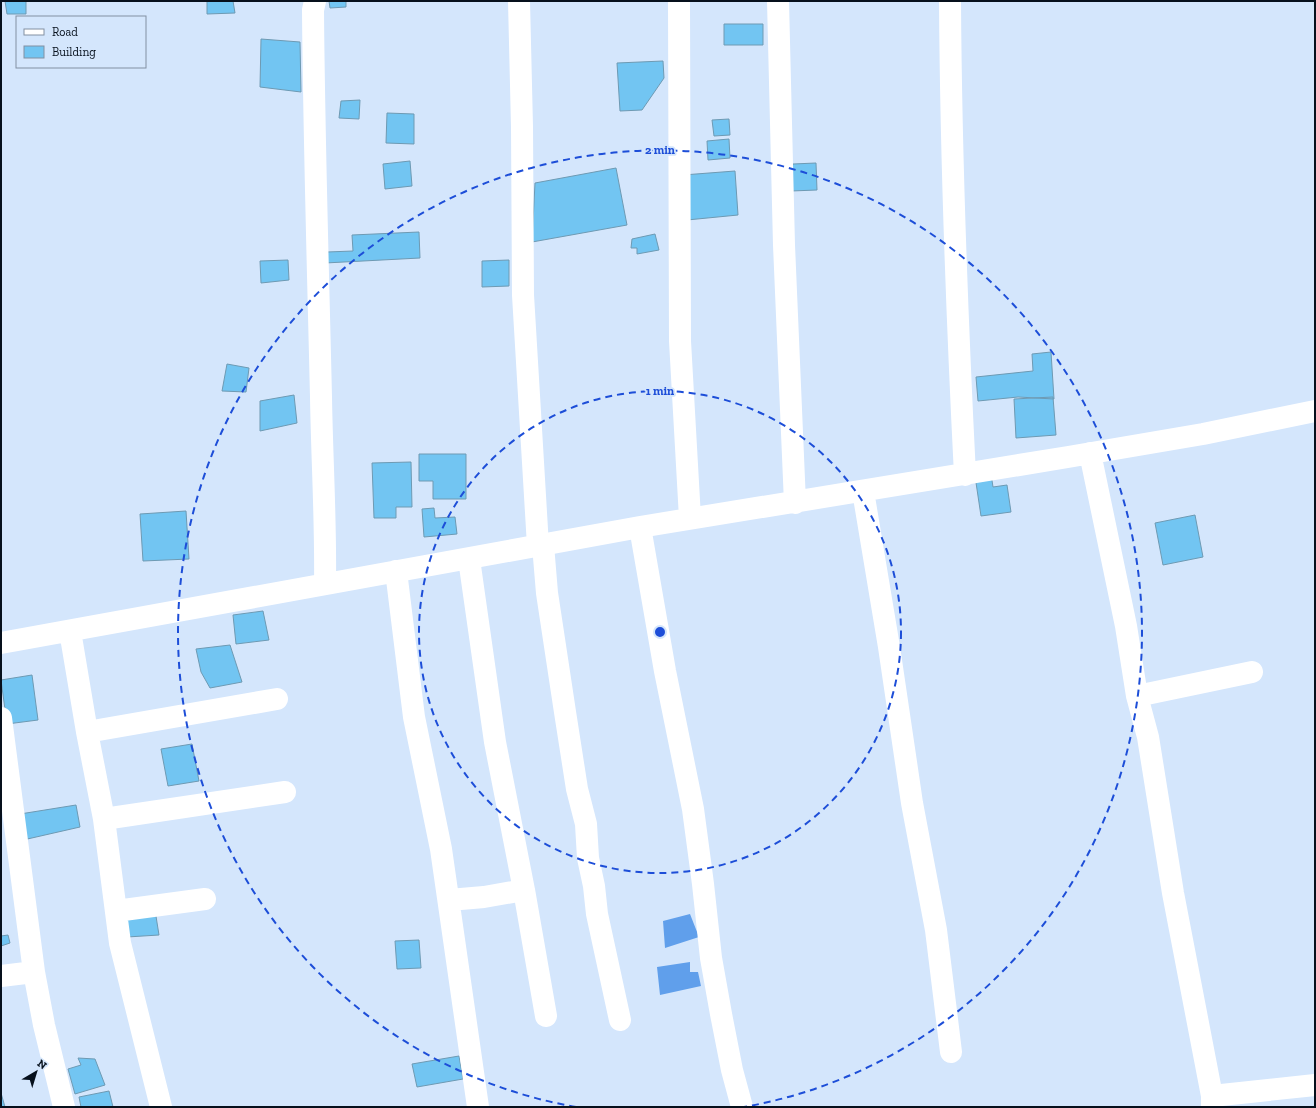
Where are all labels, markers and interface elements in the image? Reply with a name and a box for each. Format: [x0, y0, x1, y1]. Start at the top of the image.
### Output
legend [16, 16, 146, 68]
text: Road [52, 25, 78, 39]
text: Building [52, 45, 96, 59]
text: 2 min [645, 143, 675, 157]
text: 1 min [646, 384, 674, 398]
centre of rings [653, 625, 667, 639]
north arrow [16, 1052, 56, 1092]
text: N [35, 1057, 50, 1073]

